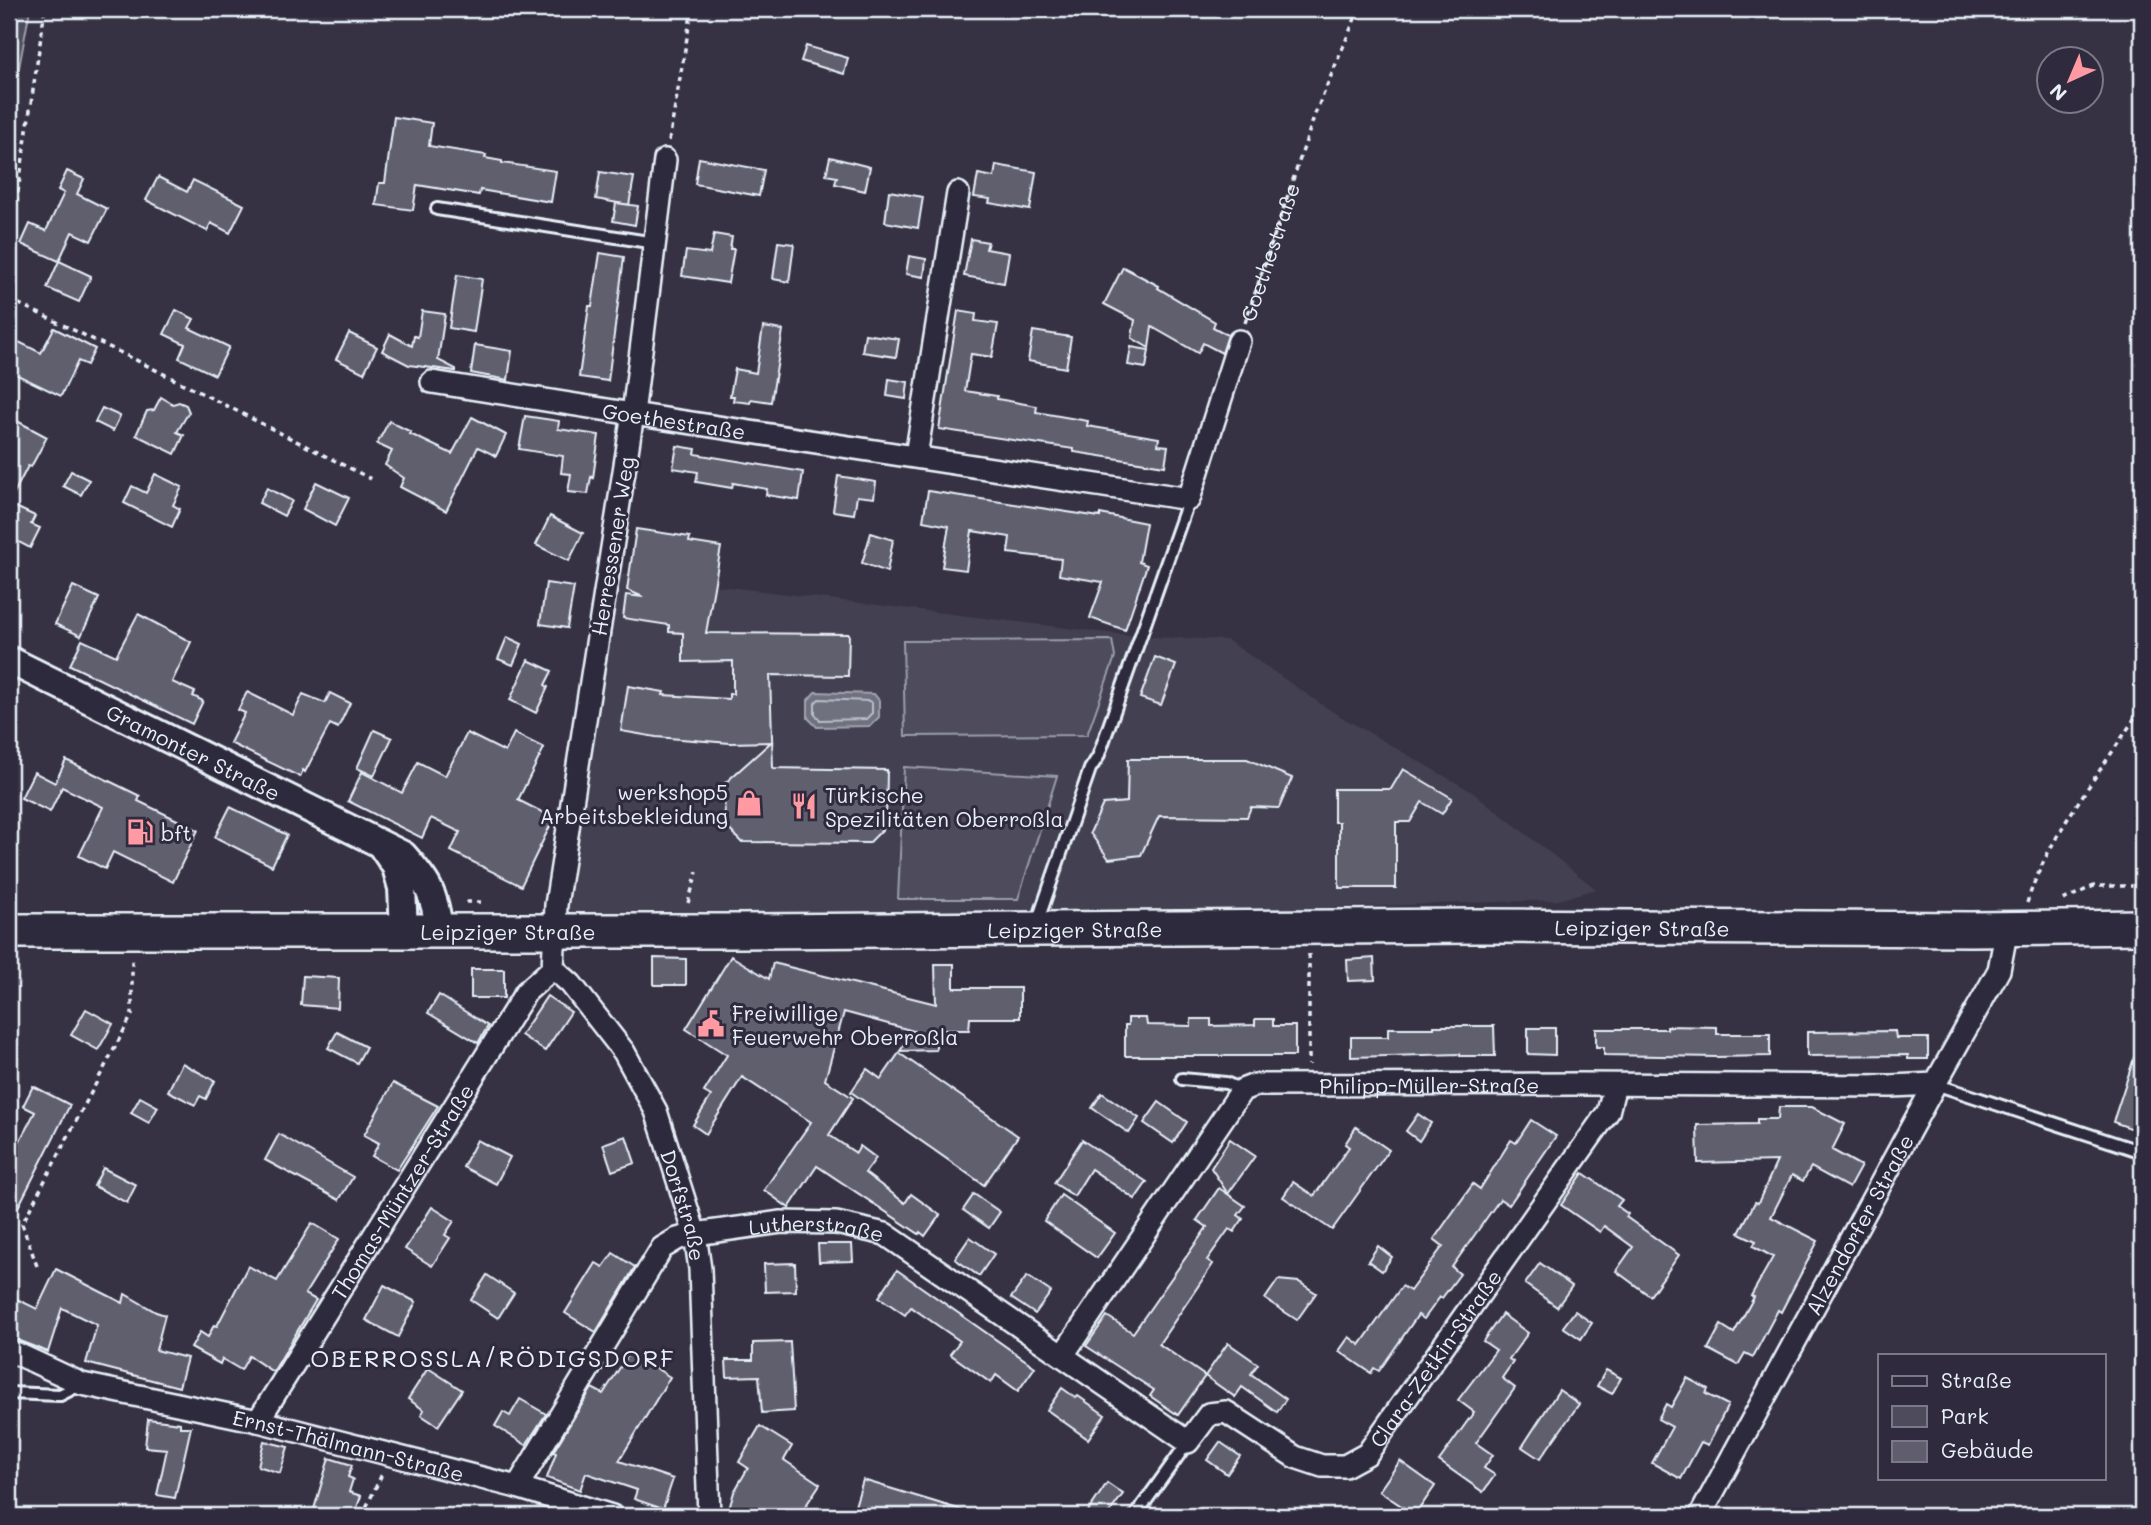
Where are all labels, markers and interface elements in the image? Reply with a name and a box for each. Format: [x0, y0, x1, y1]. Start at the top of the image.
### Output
north arrow [2036, 46, 2106, 116]
text: N [2044, 79, 2072, 107]
street label: Goethestraße [1233, 179, 1305, 325]
street label: Goethestraße [600, 396, 747, 445]
street label: Herressener Weg [585, 455, 639, 637]
street label: Gramonter Straße [102, 697, 285, 806]
place label: werkshop5 Arbeitsbekleidung [540, 778, 728, 829]
place label: Türkische Spezilitäten Oberroßla [825, 781, 1064, 832]
shop icon: werkshop5 Arbeitsbekleidung [734, 788, 764, 818]
restaurant icon: Türkische Spezilitäten Oberroßla [789, 791, 819, 821]
fuel station icon: bft [125, 817, 155, 847]
place label: bft [161, 819, 192, 846]
street label: Leipziger Straße [1554, 913, 1730, 941]
street label: Leipziger Straße [987, 915, 1163, 943]
street label: Leipziger Straße [420, 918, 596, 945]
place label: Freiwillige Feuerwehr Oberroßla [732, 999, 958, 1050]
public building icon: Freiwillige Feuerwehr Oberroßla [696, 1009, 726, 1039]
street label: Philipp-Müller-Straße [1319, 1071, 1539, 1098]
street label: Thomas-Müntzer-Straße [324, 1078, 479, 1304]
street label: Alzendorfer Straße [1799, 1129, 1919, 1320]
street label: Dorfstraße [656, 1146, 712, 1263]
street label: Lutherstraße [747, 1208, 887, 1247]
street label: Clara-Zetkin-Straße [1363, 1264, 1507, 1452]
district label: OBERROSSLA/RÖDIGSDORF [310, 1342, 676, 1373]
legend [1878, 1354, 2106, 1480]
text: Straße [1941, 1366, 2012, 1393]
text: Park [1941, 1402, 1989, 1429]
street label: Ernst-Thälmann-Straße [231, 1403, 467, 1487]
text: Gebäude [1941, 1436, 2034, 1463]

